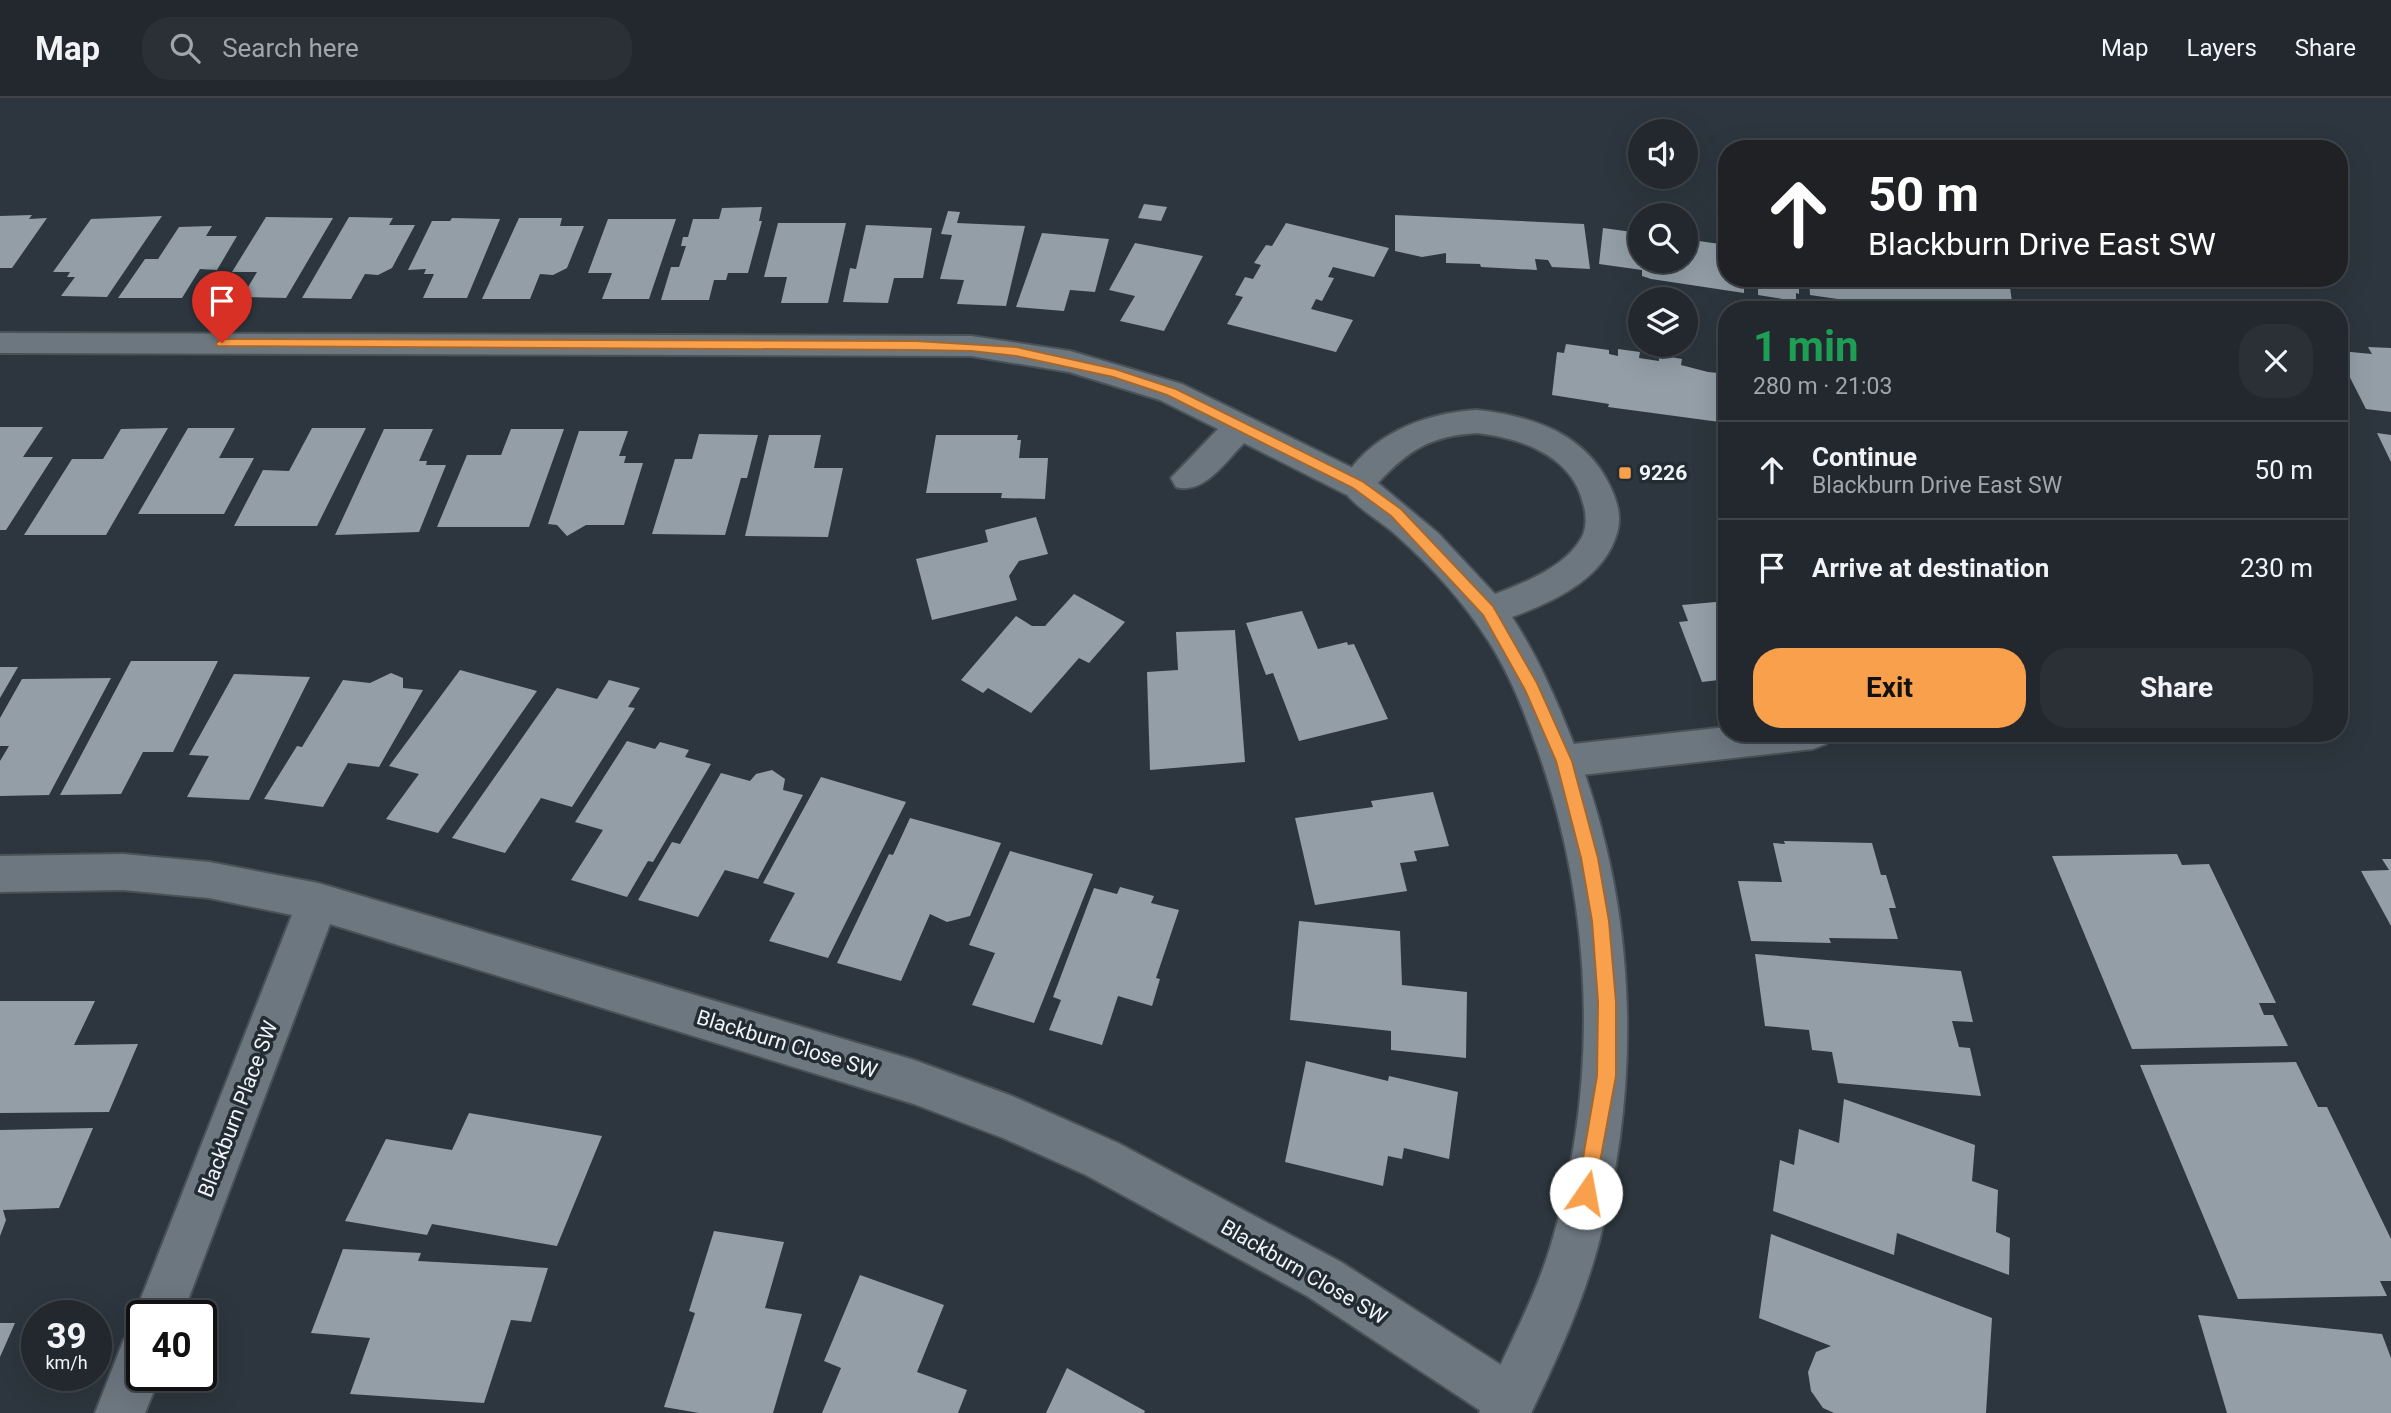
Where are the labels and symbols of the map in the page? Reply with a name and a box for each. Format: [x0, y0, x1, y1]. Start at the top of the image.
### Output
pin [192, 271, 252, 343]
place label: 9226 [1639, 461, 1687, 485]
marker: 9226 [1617, 465, 1633, 481]
street label: Blackburn Close SW [694, 1005, 881, 1083]
street label: Blackburn Place SW [193, 1017, 283, 1200]
position arrow [1549, 1156, 1623, 1230]
street label: Blackburn Close SW [1217, 1215, 1392, 1329]
speed limit sign: 40 [126, 1300, 217, 1391]

